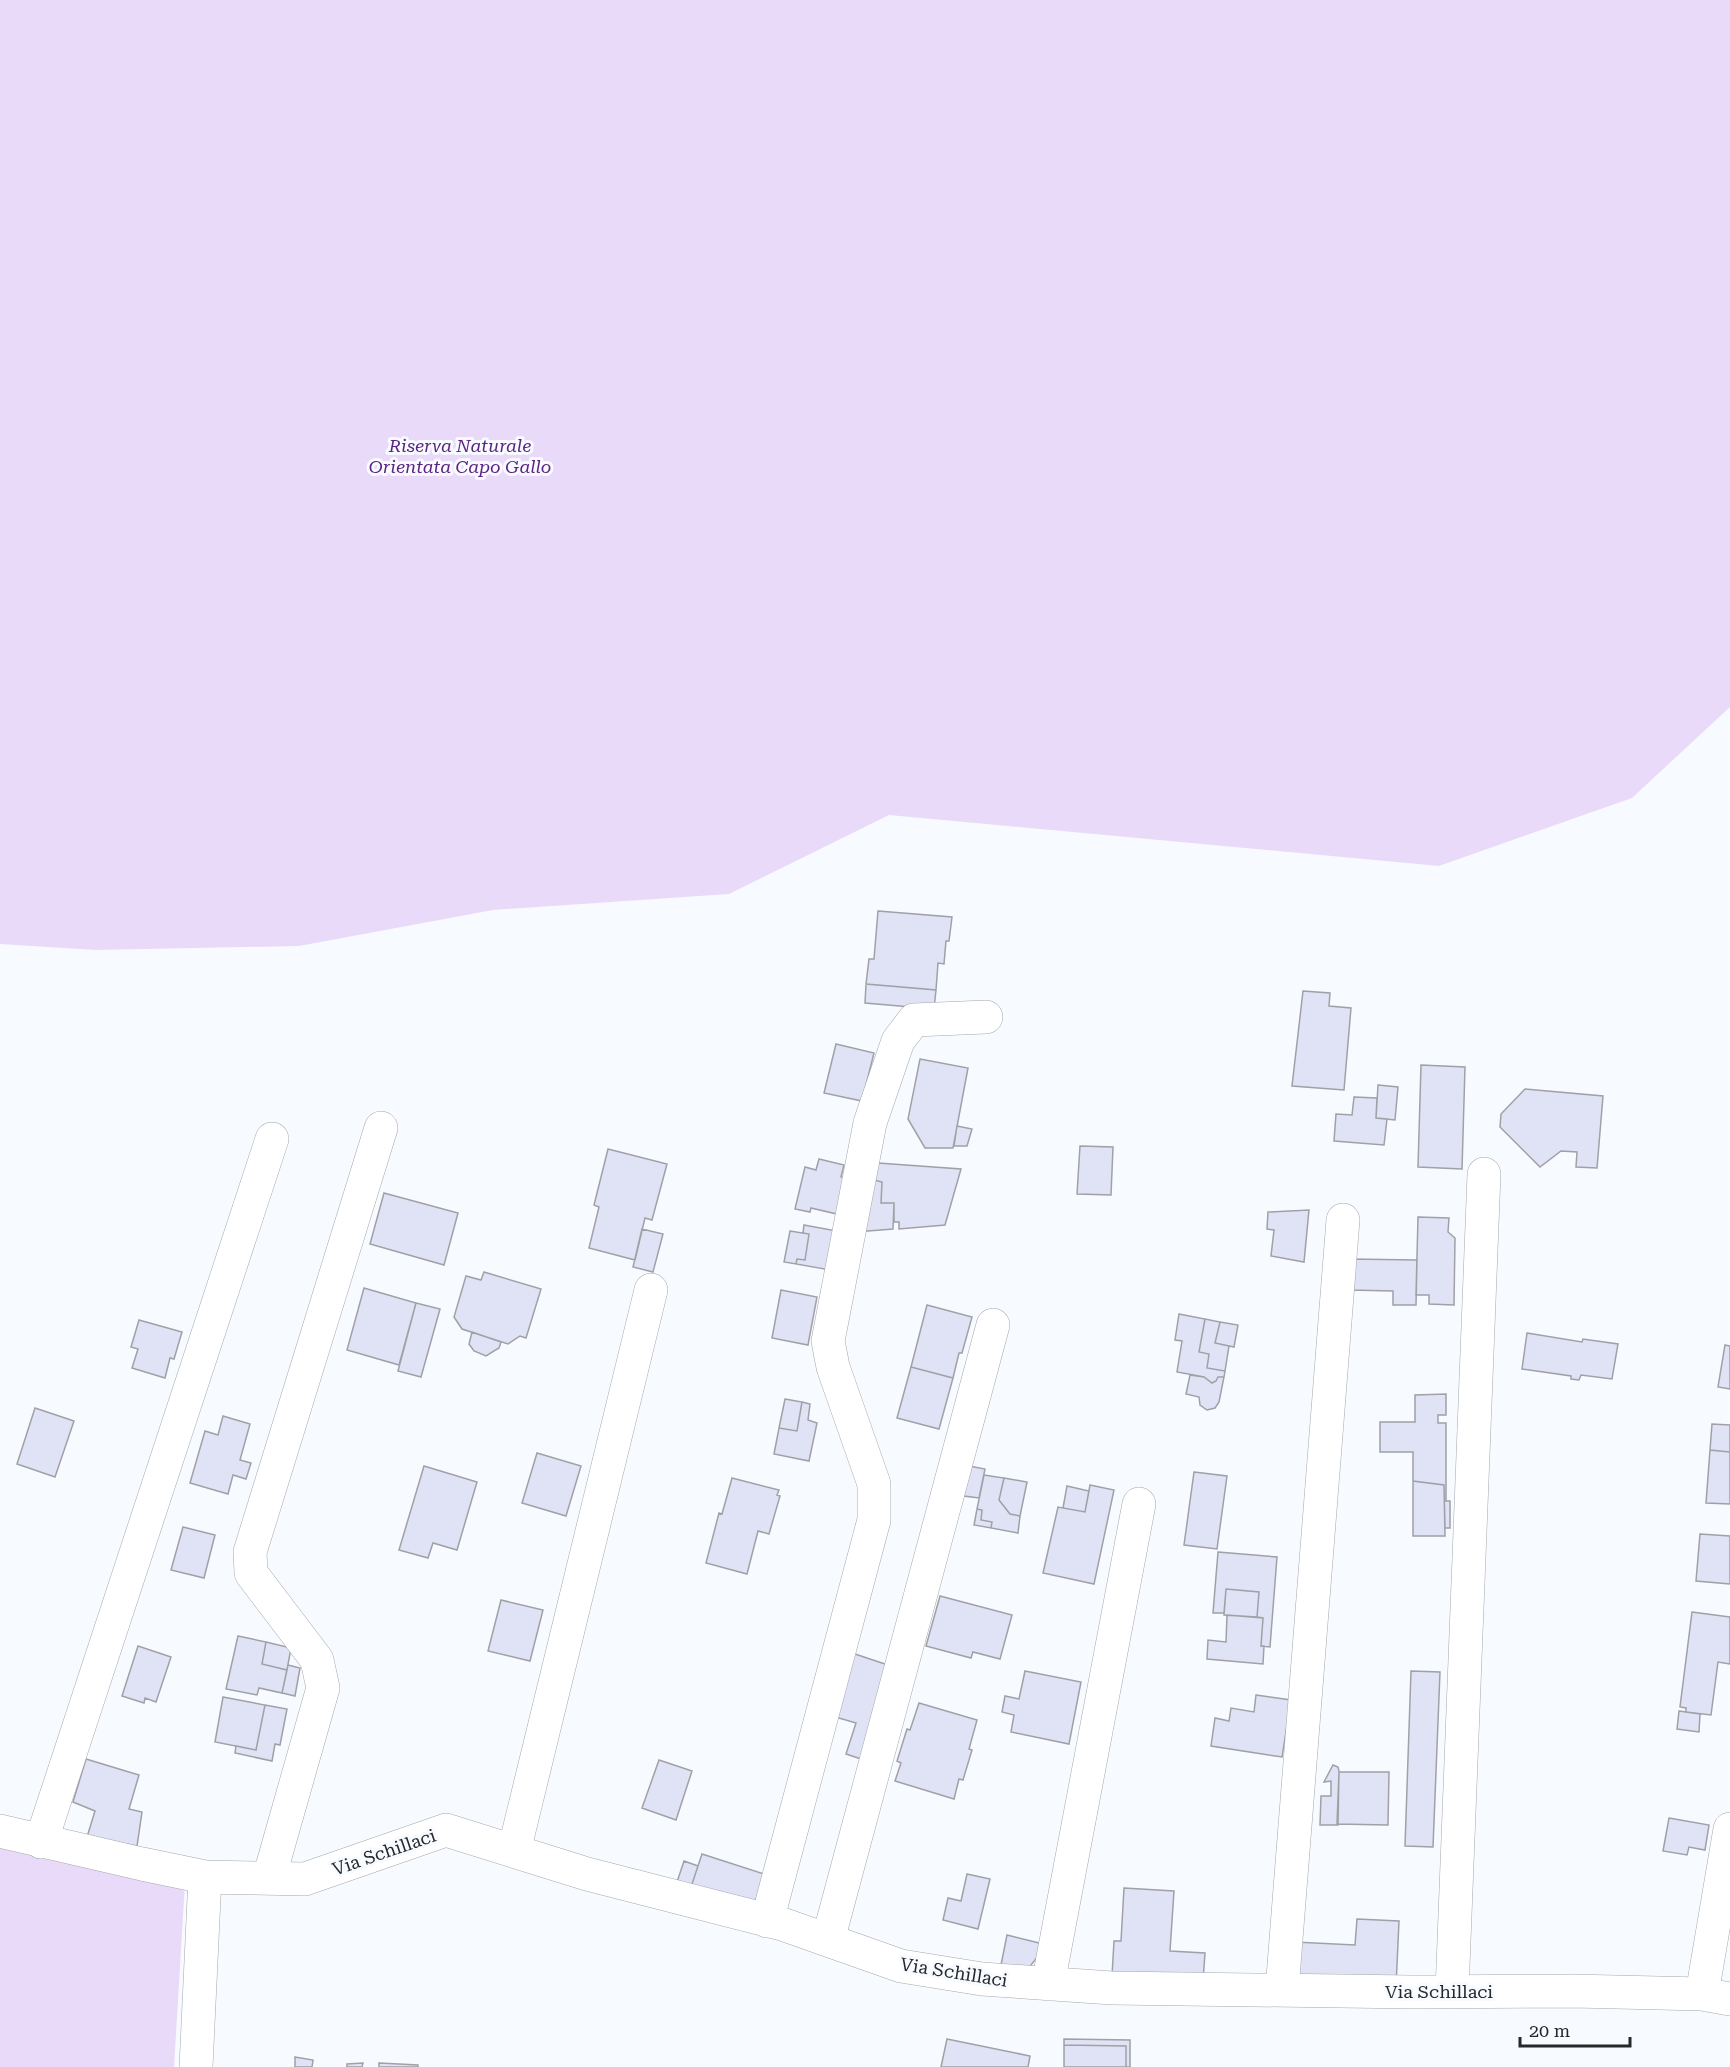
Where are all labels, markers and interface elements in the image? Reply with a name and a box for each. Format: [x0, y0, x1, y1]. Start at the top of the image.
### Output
park label: Riserva Naturale Orientata Capo Gallo [369, 435, 551, 477]
street label: Via Schillaci [329, 1824, 439, 1880]
street label: Via Schillaci [899, 1953, 1009, 1991]
street label: Via Schillaci [1385, 1981, 1493, 2002]
scale bar [1520, 2010, 1630, 2048]
text: 20 m [1529, 2020, 1570, 2041]

